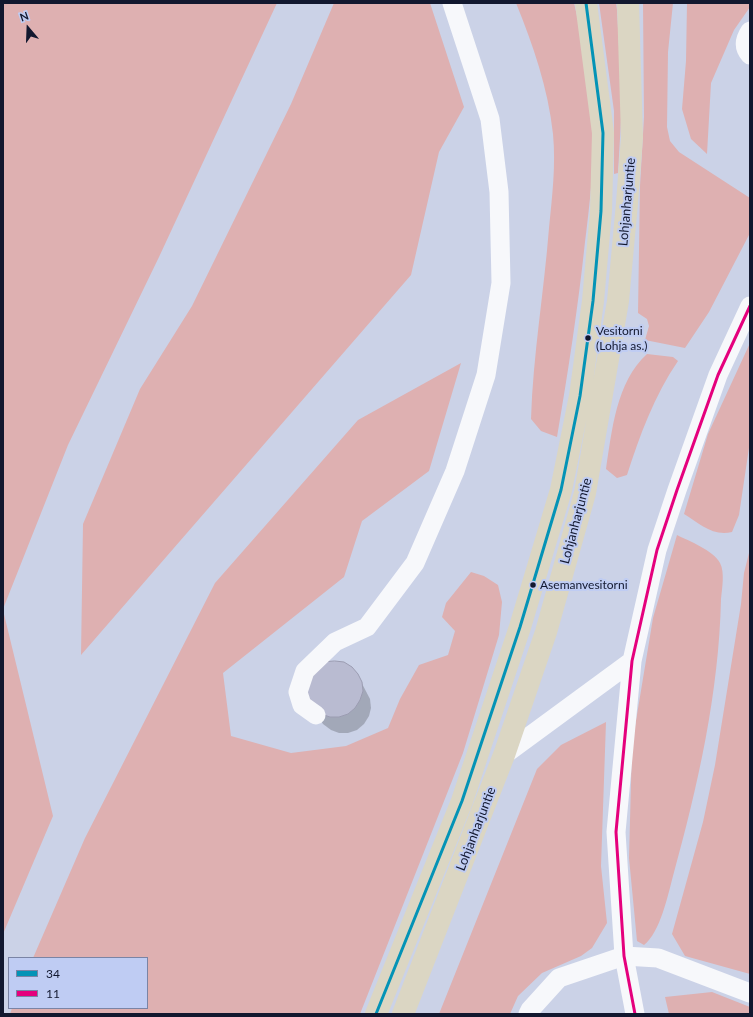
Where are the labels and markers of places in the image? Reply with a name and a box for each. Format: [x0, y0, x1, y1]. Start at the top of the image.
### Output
place label: Vesitorni (Lohja as.) [596, 324, 648, 352]
marker: Vesitorni (Lohja as.) [583, 333, 593, 343]
place label: Asemanvesitorni [540, 578, 628, 592]
marker: Asemanvesitorni [528, 580, 538, 590]

